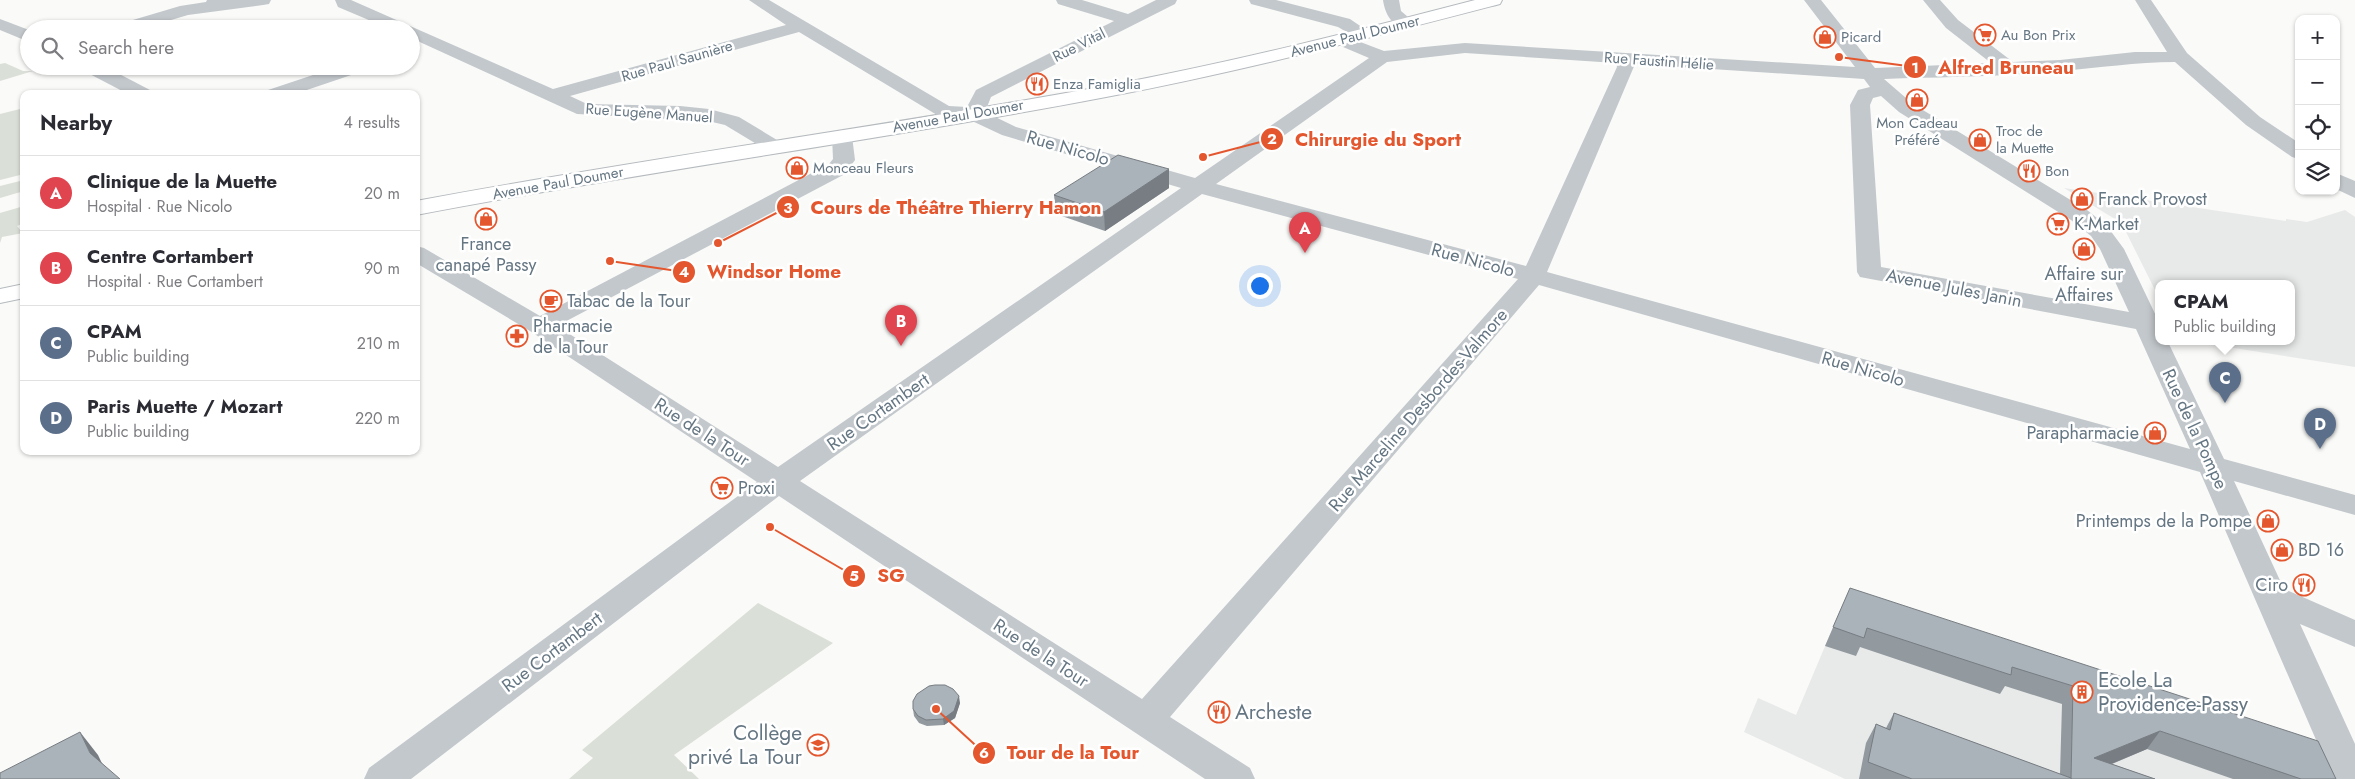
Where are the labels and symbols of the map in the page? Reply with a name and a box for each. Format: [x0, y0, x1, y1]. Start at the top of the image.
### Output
street label: Avenue Paul Doumer [1288, 9, 1423, 63]
street label: Rue Vital [1049, 22, 1109, 68]
supermarket icon: Au Bon Prix [1973, 23, 1997, 47]
place label: Au Bon Prix [2001, 24, 2076, 46]
shop icon: Picard [1813, 25, 1837, 49]
place label: Picard [1841, 26, 1881, 48]
street label: Rue Paul Saunière [619, 35, 735, 87]
street label: Rue Faustin Hélie [1603, 46, 1715, 76]
callout: Alfred Bruneau [1903, 50, 2084, 84]
text: Alfred Bruneau [1937, 54, 2074, 81]
text: 1 [1911, 57, 1919, 79]
restaurant icon: Enza Famiglia [1025, 72, 1049, 96]
place label: Enza Famiglia [1053, 73, 1141, 95]
shop icon: Mon Cadeau Préféré [1905, 88, 1929, 112]
street label: Avenue Paul Doumer [891, 93, 1026, 138]
street label: Rue Eugène Manuel [585, 98, 713, 128]
place label: Mon Cadeau Préféré [1876, 112, 1958, 151]
place label: Troc de la Muette [1996, 120, 2054, 159]
callout: Chirurgie du Sport [1260, 122, 1471, 156]
street label: Rue Nicolo [1023, 124, 1113, 172]
text: Chirurgie du Sport [1295, 126, 1461, 153]
text: 2 [1267, 128, 1277, 150]
shop icon: Troc de la Muette [1968, 128, 1992, 152]
shop icon: Monceau Fleurs [785, 156, 809, 180]
place label: Monceau Fleurs [813, 157, 913, 179]
restaurant icon: Bon [2017, 159, 2041, 183]
street label: Avenue Paul Doumer [491, 160, 626, 205]
place label: Bon [2045, 160, 2069, 182]
place label: Franck Provost [2098, 186, 2208, 212]
shop icon: Franck Provost [2070, 187, 2094, 211]
callout: Cours de Théâtre Thierry Hamon [776, 190, 1112, 224]
text: Cours de Théâtre Thierry Hamon [810, 194, 1102, 221]
text: 3 [783, 197, 793, 219]
shop icon: France canapé Passy [474, 207, 498, 231]
place label: K-Market [2074, 211, 2139, 237]
pin: A [1289, 212, 1321, 253]
supermarket icon: K-Market [2046, 212, 2070, 236]
place label: France canapé Passy [436, 231, 536, 278]
street label: Rue Nicolo [1428, 236, 1518, 284]
shop icon: Affaire sur Affaires [2072, 237, 2096, 261]
callout: Windsor Home [671, 255, 851, 289]
text: Windsor Home [707, 258, 841, 285]
text: 4 [679, 261, 689, 283]
place label: Affaire sur Affaires [2045, 261, 2124, 308]
street label: Avenue Jules Janin [1884, 262, 2024, 314]
your location [1247, 273, 1273, 299]
place label: Tabac de la Tour [567, 288, 691, 314]
cafe icon: Tabac de la Tour [539, 289, 563, 313]
street label: Rue Marceline Desbordes-Valmore [1322, 303, 1514, 517]
pin: B [885, 305, 917, 346]
place label: Pharmacie de la Tour [533, 313, 612, 360]
pharmacy icon: Pharmacie de la Tour [505, 324, 529, 348]
street label: Rue Nicolo [1818, 345, 1908, 393]
pin: C [2209, 362, 2241, 403]
street label: Rue de la Pompe [2156, 365, 2234, 493]
street label: Rue Cortambert [822, 367, 935, 457]
street label: Rue de la Tour [649, 391, 756, 473]
pin: D [2304, 408, 2336, 449]
place label: Parapharmacie [2026, 420, 2139, 446]
shop icon: Parapharmacie [2143, 421, 2167, 445]
place label: Proxi [738, 475, 775, 501]
supermarket icon: Proxi [710, 476, 734, 500]
place label: Printemps de la Pompe [2076, 508, 2252, 534]
shop icon: Printemps de la Pompe [2256, 509, 2280, 533]
place label: BD 16 [2298, 537, 2344, 563]
shop icon: BD 16 [2270, 538, 2294, 562]
callout: SG [842, 559, 914, 593]
text: SG [877, 562, 905, 589]
text: 5 [849, 565, 859, 587]
place label: Ciro [2255, 572, 2288, 598]
restaurant icon: Ciro [2292, 573, 2316, 597]
street label: Rue Cortambert [496, 605, 608, 698]
street label: Rue de la Tour [988, 612, 1095, 694]
place label: Ecole La Providence-Passy [2098, 665, 2249, 719]
building icon: Ecole La Providence-Passy [2070, 680, 2094, 704]
place label: Archeste [1235, 697, 1312, 727]
restaurant icon: Archeste [1207, 700, 1231, 724]
place label: Collège privé La Tour [688, 718, 803, 772]
school or university icon: Collège privé La Tour [806, 733, 830, 757]
callout: Tour de la Tour [972, 736, 1149, 770]
text: Tour de la Tour [1007, 739, 1139, 766]
text: 6 [979, 742, 989, 764]

